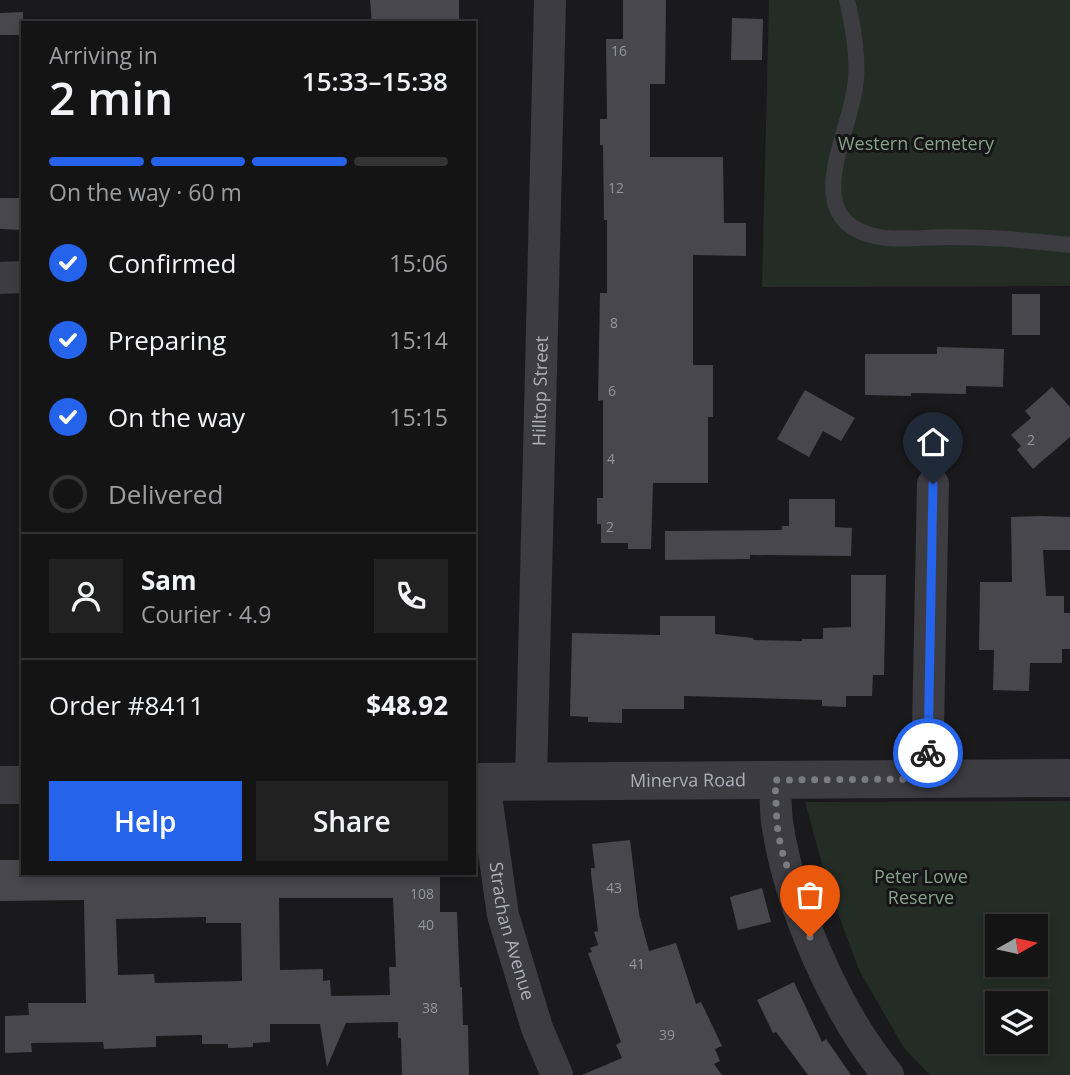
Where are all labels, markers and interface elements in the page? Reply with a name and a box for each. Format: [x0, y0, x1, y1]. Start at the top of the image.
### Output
text: Arriving in [49, 39, 158, 71]
house number: 16 [611, 41, 627, 60]
text: 15:33–15:38 [302, 63, 448, 99]
text: 2 min [49, 66, 173, 128]
park label: Western Cemetery [838, 131, 995, 155]
text: On the way · 60 m [49, 176, 242, 208]
house number: 12 [608, 178, 624, 197]
icon: check [49, 244, 87, 282]
text: Confirmed [108, 245, 236, 281]
text: 15:06 [389, 247, 448, 279]
house number: 8 [610, 313, 618, 332]
icon: check [49, 321, 87, 359]
text: Preparing [108, 322, 226, 358]
text: 15:14 [389, 324, 448, 356]
street label: Hilltop Street [526, 336, 553, 446]
house number: 6 [608, 381, 616, 400]
icon: check [49, 398, 87, 436]
text: On the way [108, 399, 245, 435]
text: 15:15 [389, 401, 448, 433]
pin [903, 412, 963, 484]
icon: home [914, 423, 952, 461]
house number: 2 [1027, 430, 1035, 449]
house number: 4 [607, 449, 615, 468]
text: Delivered [108, 476, 223, 512]
house number: 2 [606, 517, 614, 536]
button: person [49, 559, 123, 633]
button: phone [374, 559, 448, 633]
text: Sam [141, 562, 197, 598]
text: Courier · 4.9 [141, 598, 271, 630]
text: Order #8411 [49, 687, 204, 723]
text: $48.92 [366, 687, 448, 723]
courier [893, 718, 963, 788]
icon: bike [909, 734, 947, 772]
street label: Minerva Road [630, 767, 746, 792]
button: Help [49, 781, 242, 861]
button: Share [256, 781, 448, 861]
street label: Strachan Avenue [485, 860, 541, 1003]
park label: Peter Lowe Reserve [874, 864, 968, 909]
pin [780, 865, 840, 937]
icon: bag [791, 876, 829, 914]
house number: 43 [606, 878, 622, 897]
house number: 108 [410, 884, 434, 903]
north arrow [985, 914, 1048, 976]
map controls [985, 914, 1048, 1054]
house number: 40 [418, 915, 434, 934]
house number: 41 [629, 954, 645, 973]
button: layers [985, 991, 1048, 1054]
house number: 38 [422, 998, 438, 1017]
house number: 39 [659, 1025, 675, 1044]

